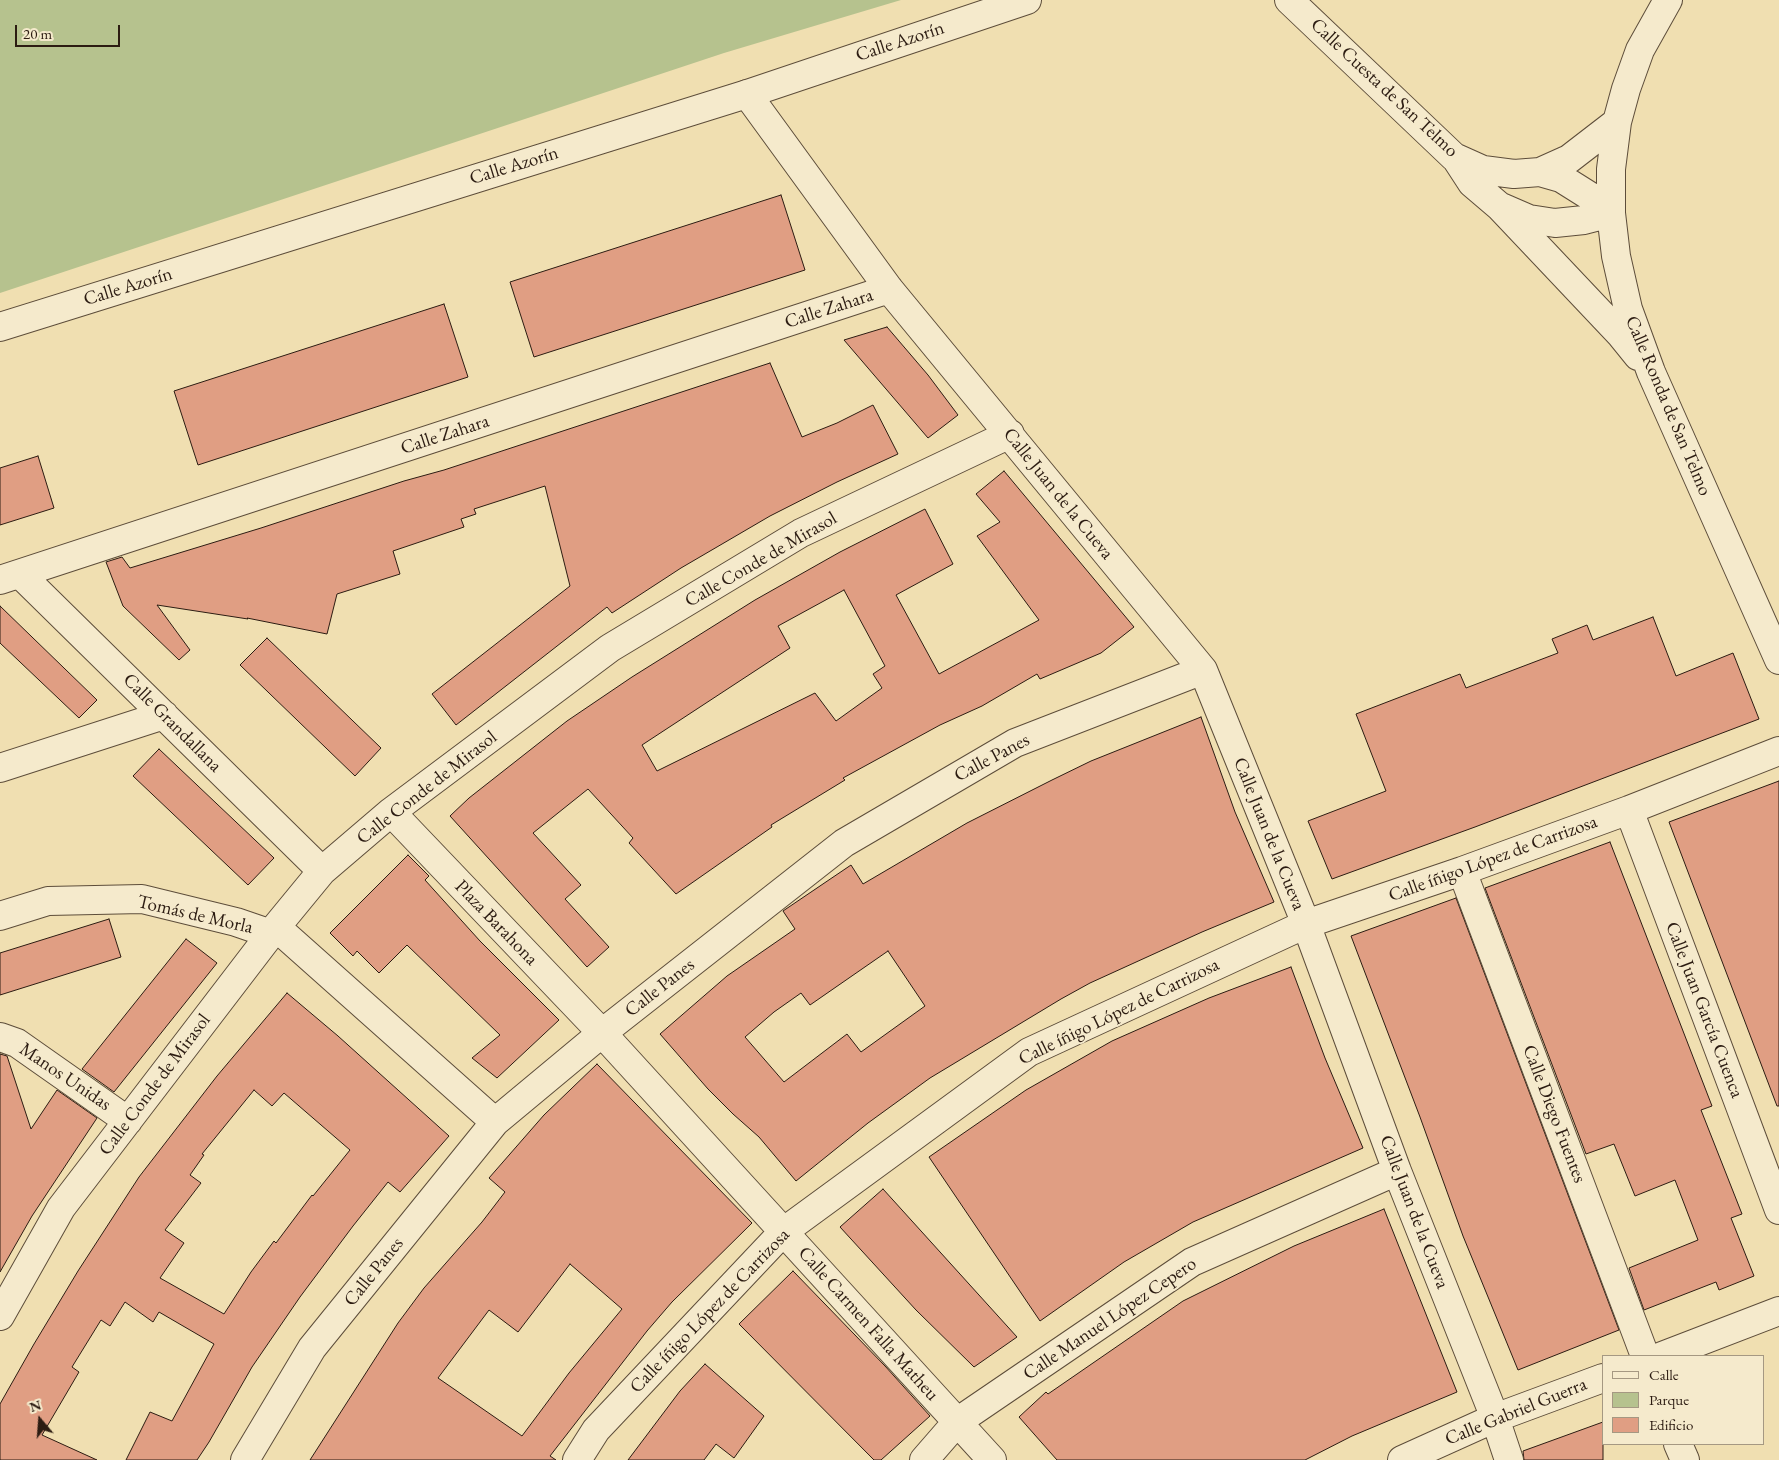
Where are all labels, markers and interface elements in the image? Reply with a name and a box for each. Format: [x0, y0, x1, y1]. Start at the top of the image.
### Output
street label: Calle Cuesta de San Telmo [1305, 14, 1463, 162]
scale bar [18, 15, 122, 47]
street label: Calle Azorín [853, 17, 947, 67]
text: 20 m [23, 24, 52, 43]
street label: Calle Azorín [467, 142, 561, 190]
street label: Calle Azorín [81, 263, 175, 311]
street label: Calle Zahara [782, 284, 876, 334]
street label: Calle Ronda de San Telmo [1620, 313, 1716, 499]
street label: Calle Zahara [398, 410, 492, 460]
street label: Calle Juan de la Cueva [998, 424, 1118, 564]
street label: Calle Conde de Mirasol [681, 507, 841, 613]
street label: Calle Grandallana [118, 669, 226, 777]
street label: Calle Conde de Mirasol [352, 726, 502, 850]
street label: Calle Panes [950, 729, 1034, 787]
street label: Calle Juan de la Cueva [1228, 754, 1310, 914]
street label: Calle íñigo López de Carrizosa [1386, 811, 1600, 907]
street label: Plaza Barahona [450, 875, 542, 971]
street label: Tomás de Morla [135, 891, 255, 939]
street label: Calle Juan García Cuenca [1660, 919, 1748, 1101]
street label: Calle íñigo López de Carrizosa [1015, 953, 1223, 1071]
street label: Calle Panes [621, 954, 699, 1022]
street label: Calle Conde de Mirasol [94, 1010, 216, 1160]
street label: Manos Unidas [15, 1038, 115, 1116]
street label: Calle Diego Fuentes [1517, 1042, 1591, 1186]
street label: Calle Juan de la Cueva [1374, 1132, 1454, 1292]
street label: Calle íñigo López de Carrizosa [625, 1224, 795, 1398]
street label: Calle Panes [339, 1233, 409, 1311]
street label: Calle Carmen Falla Matheu [793, 1242, 943, 1406]
street label: Calle Manuel López Cepero [1019, 1252, 1201, 1386]
legend [1602, 1355, 1764, 1445]
text: Calle [1649, 1365, 1679, 1384]
street label: Calle Gabriel Guerra [1442, 1373, 1590, 1451]
text: Parque [1649, 1390, 1689, 1409]
north arrow [15, 1395, 65, 1445]
text: N [27, 1395, 44, 1416]
text: Edificio [1649, 1415, 1693, 1434]

